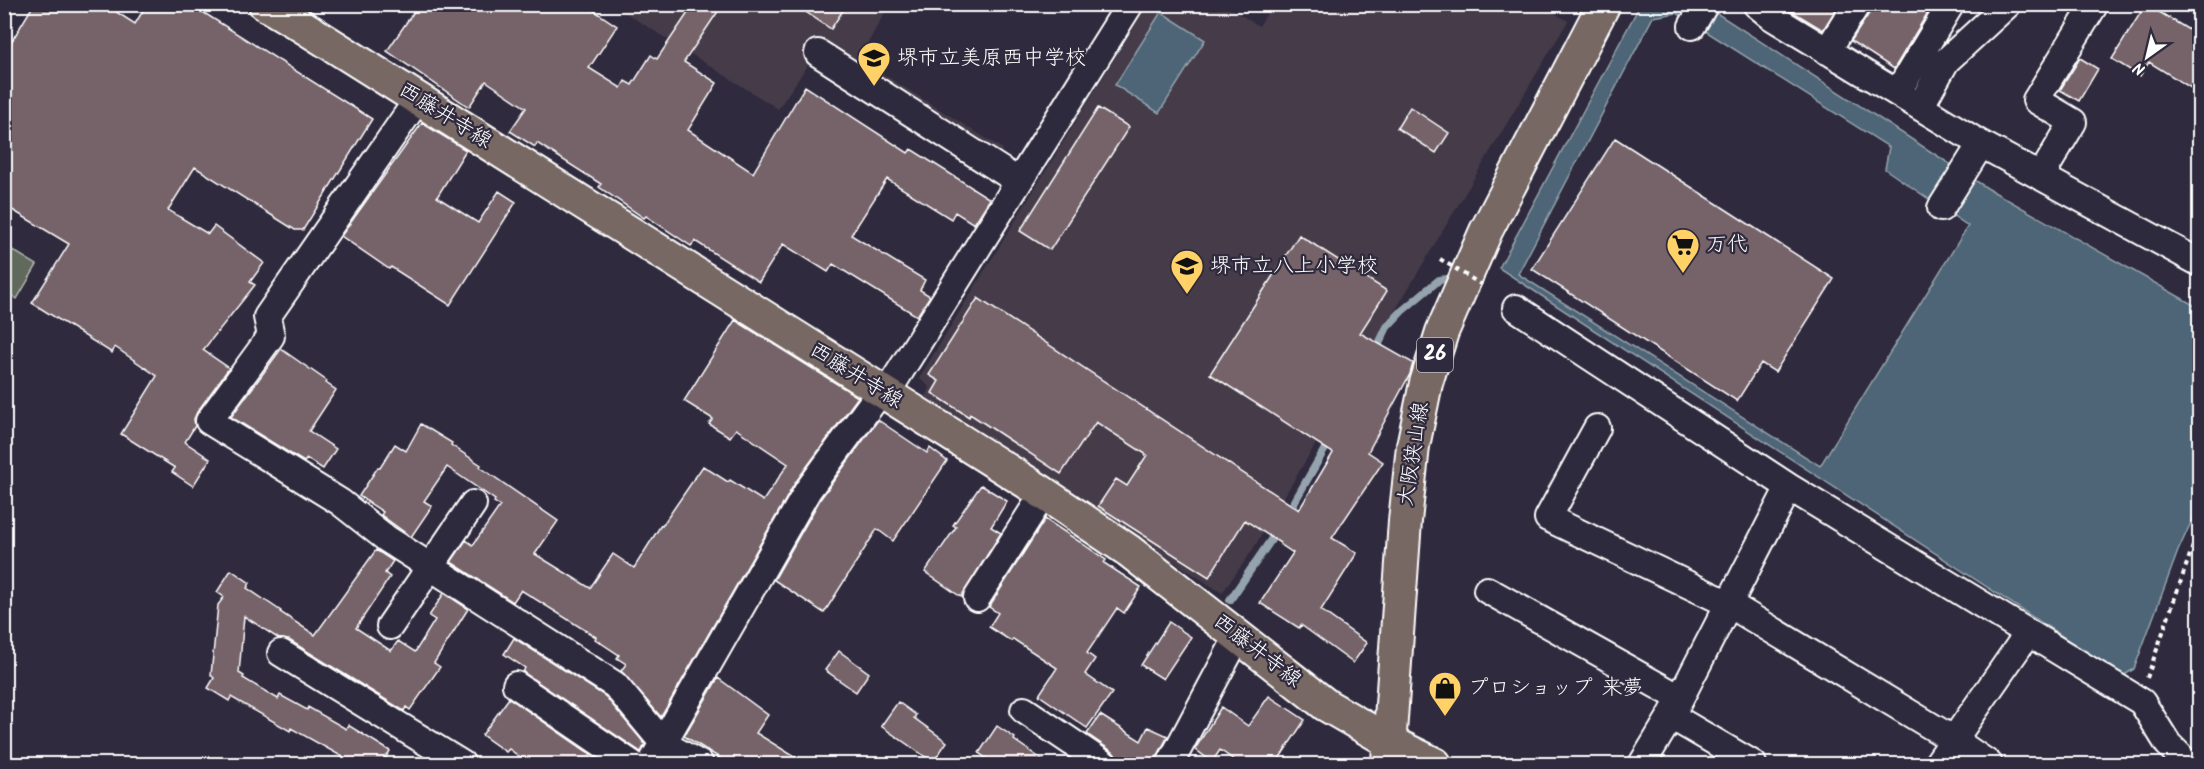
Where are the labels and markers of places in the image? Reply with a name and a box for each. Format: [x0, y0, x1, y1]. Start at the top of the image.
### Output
school or university icon: 堺市立美原西中学校 [856, 40, 892, 87]
place label: 堺市立美原西中学校 [897, 42, 1086, 75]
supermarket icon: 万代 [1665, 227, 1701, 274]
place label: 万代 [1706, 229, 1748, 262]
school or university icon: 堺市立八上小学校 [1169, 248, 1205, 295]
place label: 堺市立八上小学校 [1210, 250, 1378, 283]
shop icon: プロショップ 来夢 [1427, 670, 1463, 717]
place label: プロショップ 来夢 [1468, 672, 1644, 705]

